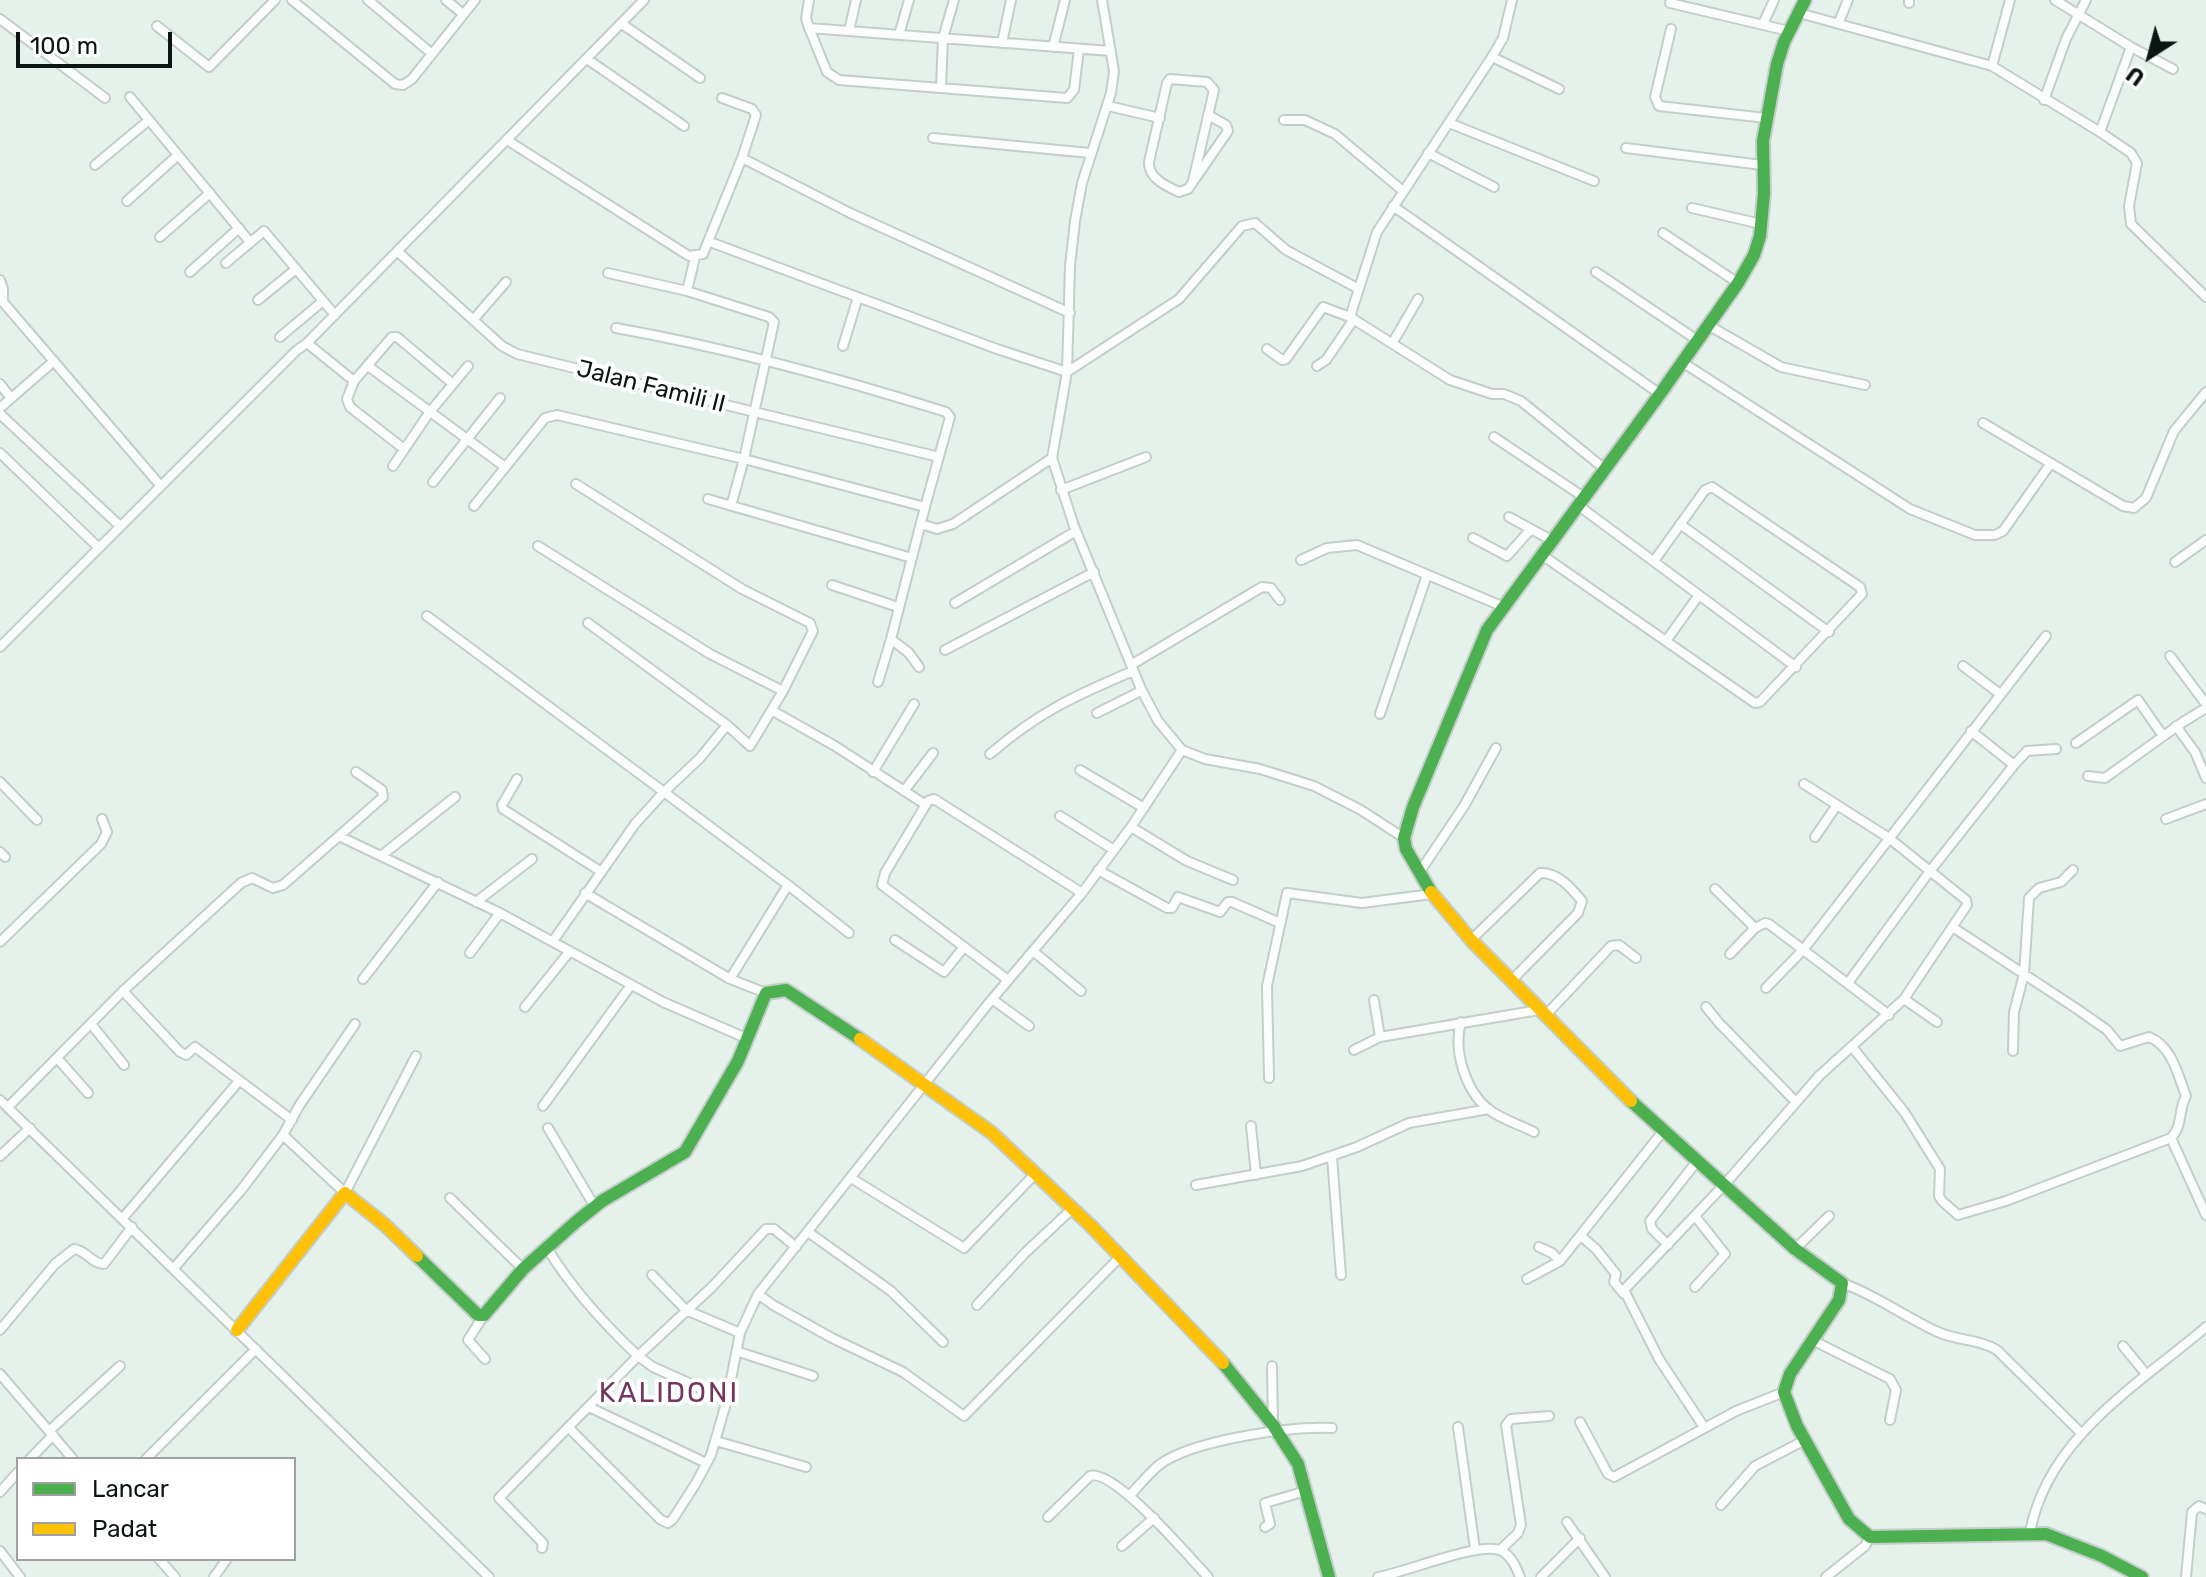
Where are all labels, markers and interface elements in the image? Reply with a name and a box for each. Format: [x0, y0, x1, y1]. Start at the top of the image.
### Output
scale bar [20, 16, 176, 66]
north arrow [2110, 16, 2190, 96]
text: 100 m [30, 32, 98, 60]
text: U [2121, 60, 2150, 91]
street label: Jalan Famili II [574, 355, 728, 419]
district label: KALIDONI [599, 1377, 739, 1411]
legend [16, 1457, 296, 1561]
text: Lancar [92, 1475, 169, 1503]
text: Padat [92, 1515, 157, 1543]

